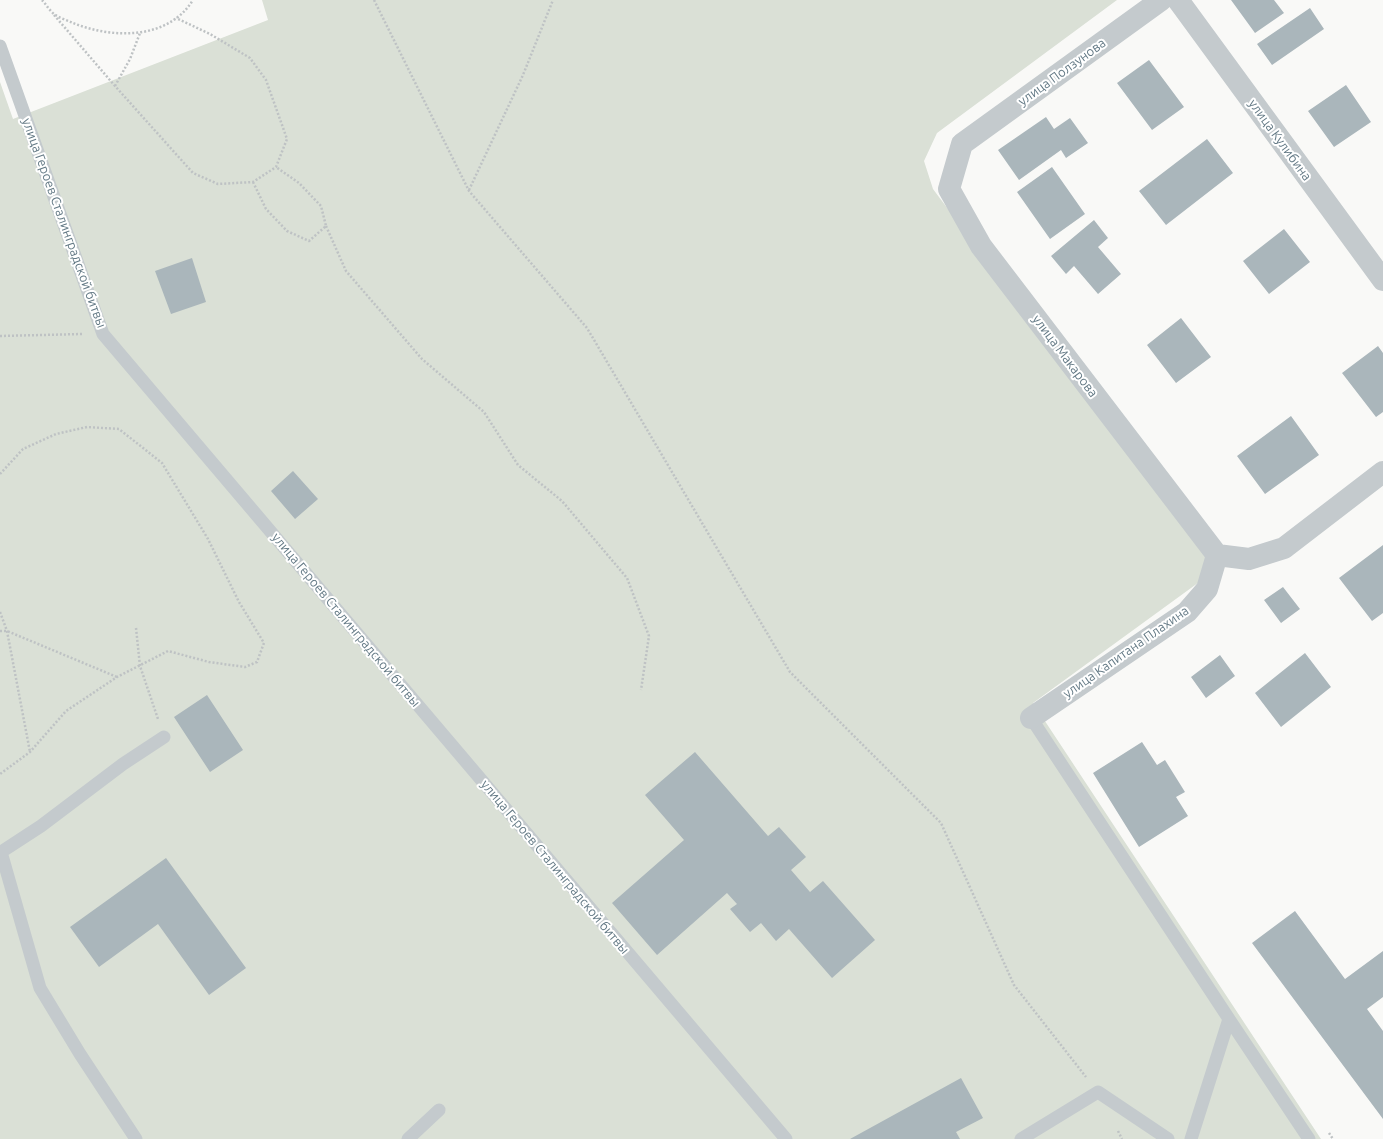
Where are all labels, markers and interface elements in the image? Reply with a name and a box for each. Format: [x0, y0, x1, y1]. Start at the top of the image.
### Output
street label: улица Ползунова [1015, 35, 1109, 109]
street label: улица Кулибина [1245, 96, 1315, 184]
street label: улица Героев Сталинградской битвы [19, 116, 109, 330]
street label: улица Макарова [1029, 312, 1101, 400]
street label: улица Героев Сталинградской битвы [269, 530, 423, 710]
street label: улица Капитана Плахина [1060, 603, 1192, 701]
street label: улица Героев Сталинградской битвы [478, 777, 632, 957]

